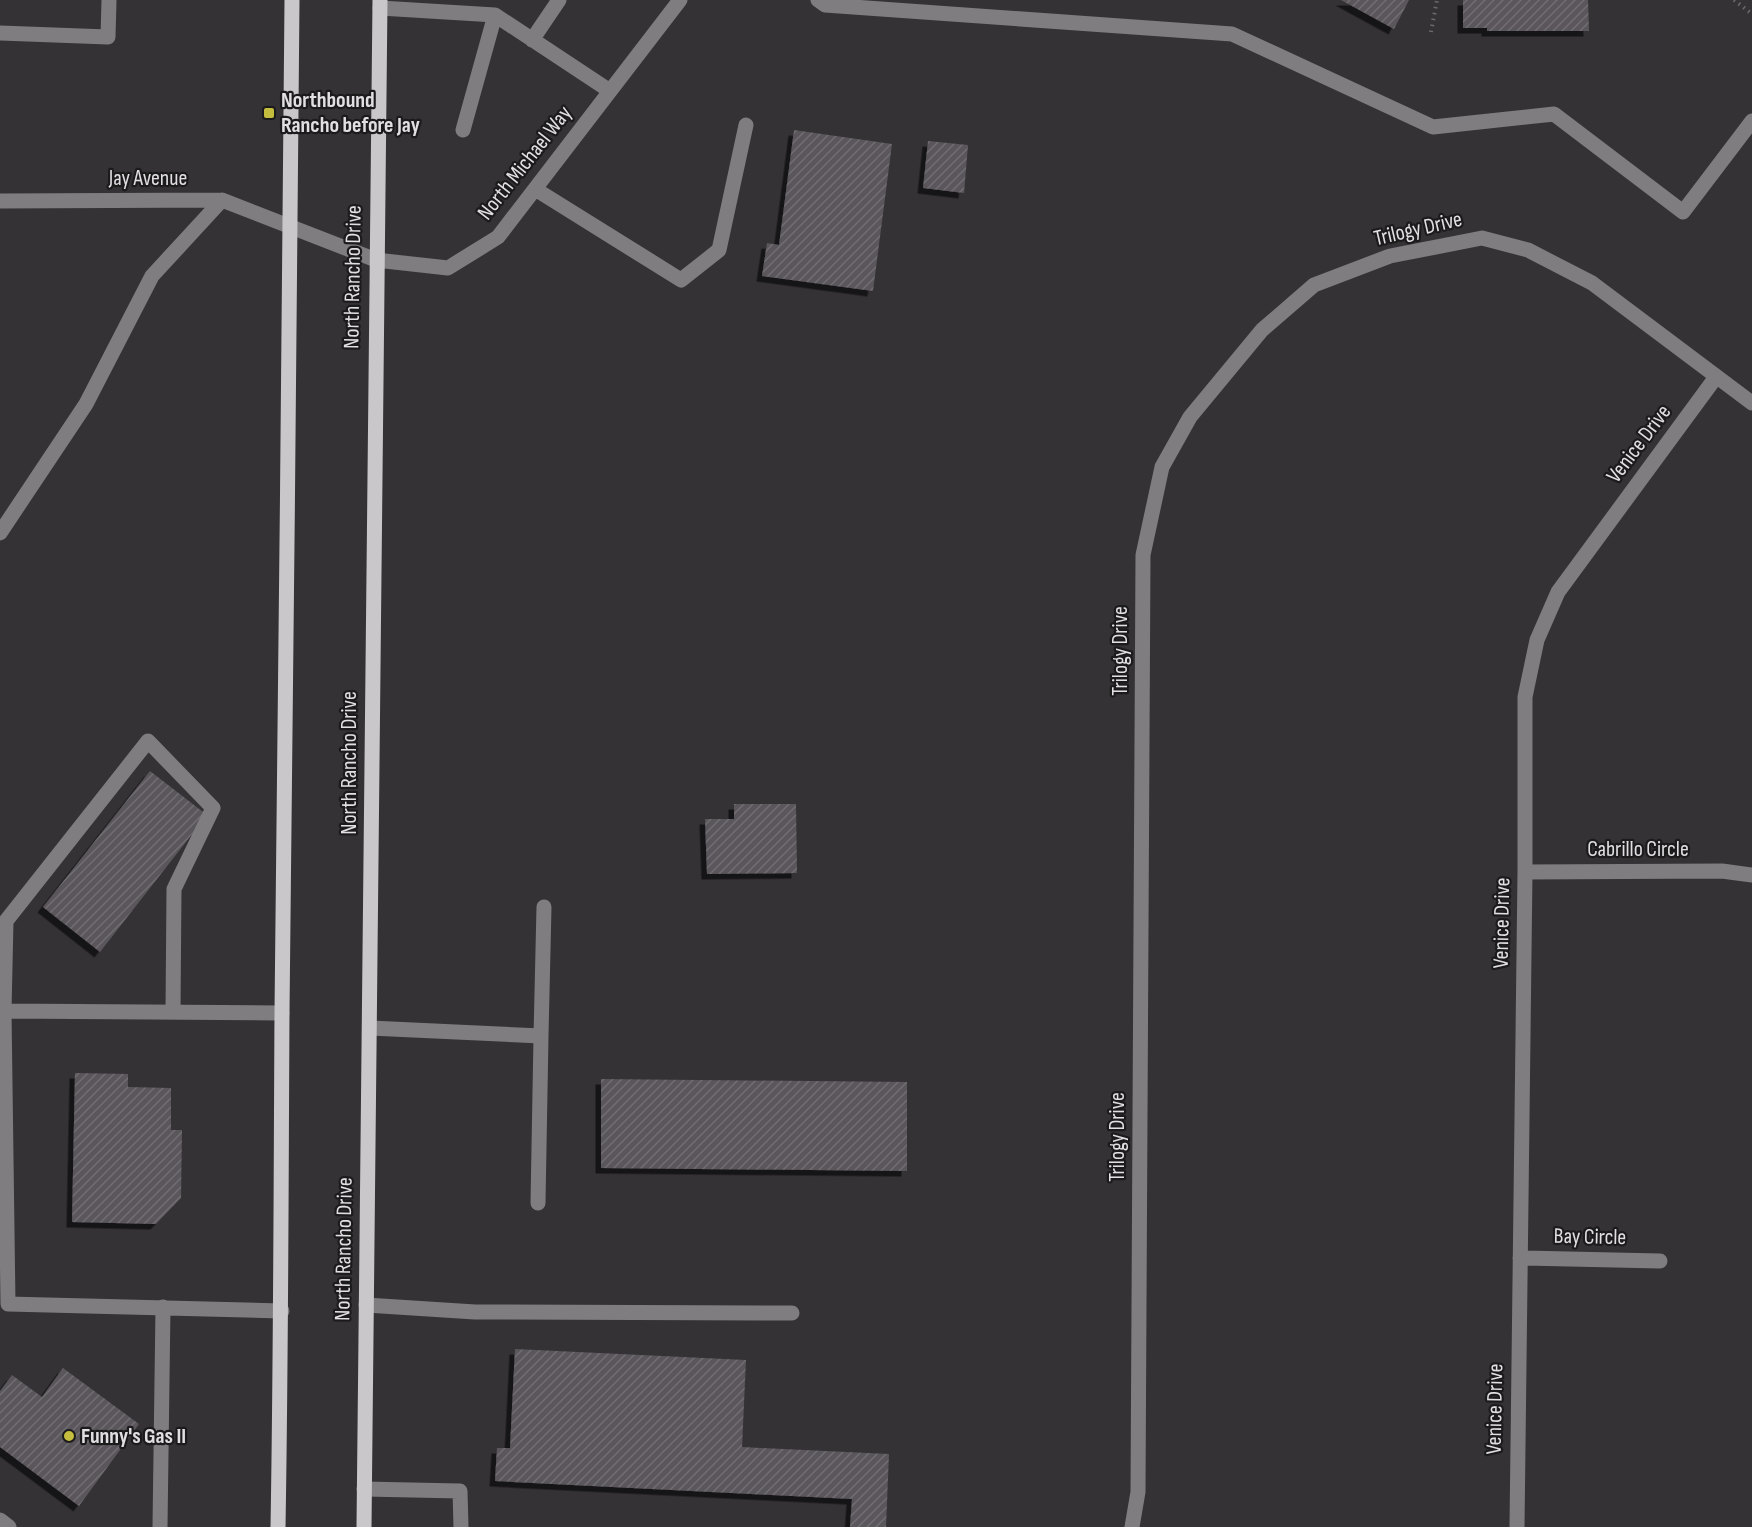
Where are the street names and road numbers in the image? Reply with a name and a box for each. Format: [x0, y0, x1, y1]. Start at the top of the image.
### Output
street label: North Michael Way [472, 100, 578, 225]
street label: Jay Avenue [108, 165, 187, 192]
street label: North Rancho Drive [338, 205, 368, 349]
street label: Trilogy Drive [1371, 206, 1465, 252]
street label: Venice Drive [1601, 400, 1677, 488]
street label: Trilogy Drive [1107, 606, 1134, 696]
street label: North Rancho Drive [336, 691, 363, 835]
street label: Cabrillo Circle [1587, 836, 1689, 863]
street label: Venice Drive [1488, 877, 1516, 969]
street label: Trilogy Drive [1104, 1092, 1131, 1182]
street label: North Rancho Drive [329, 1177, 359, 1321]
street label: Bay Circle [1553, 1223, 1627, 1251]
street label: Venice Drive [1481, 1363, 1509, 1455]

